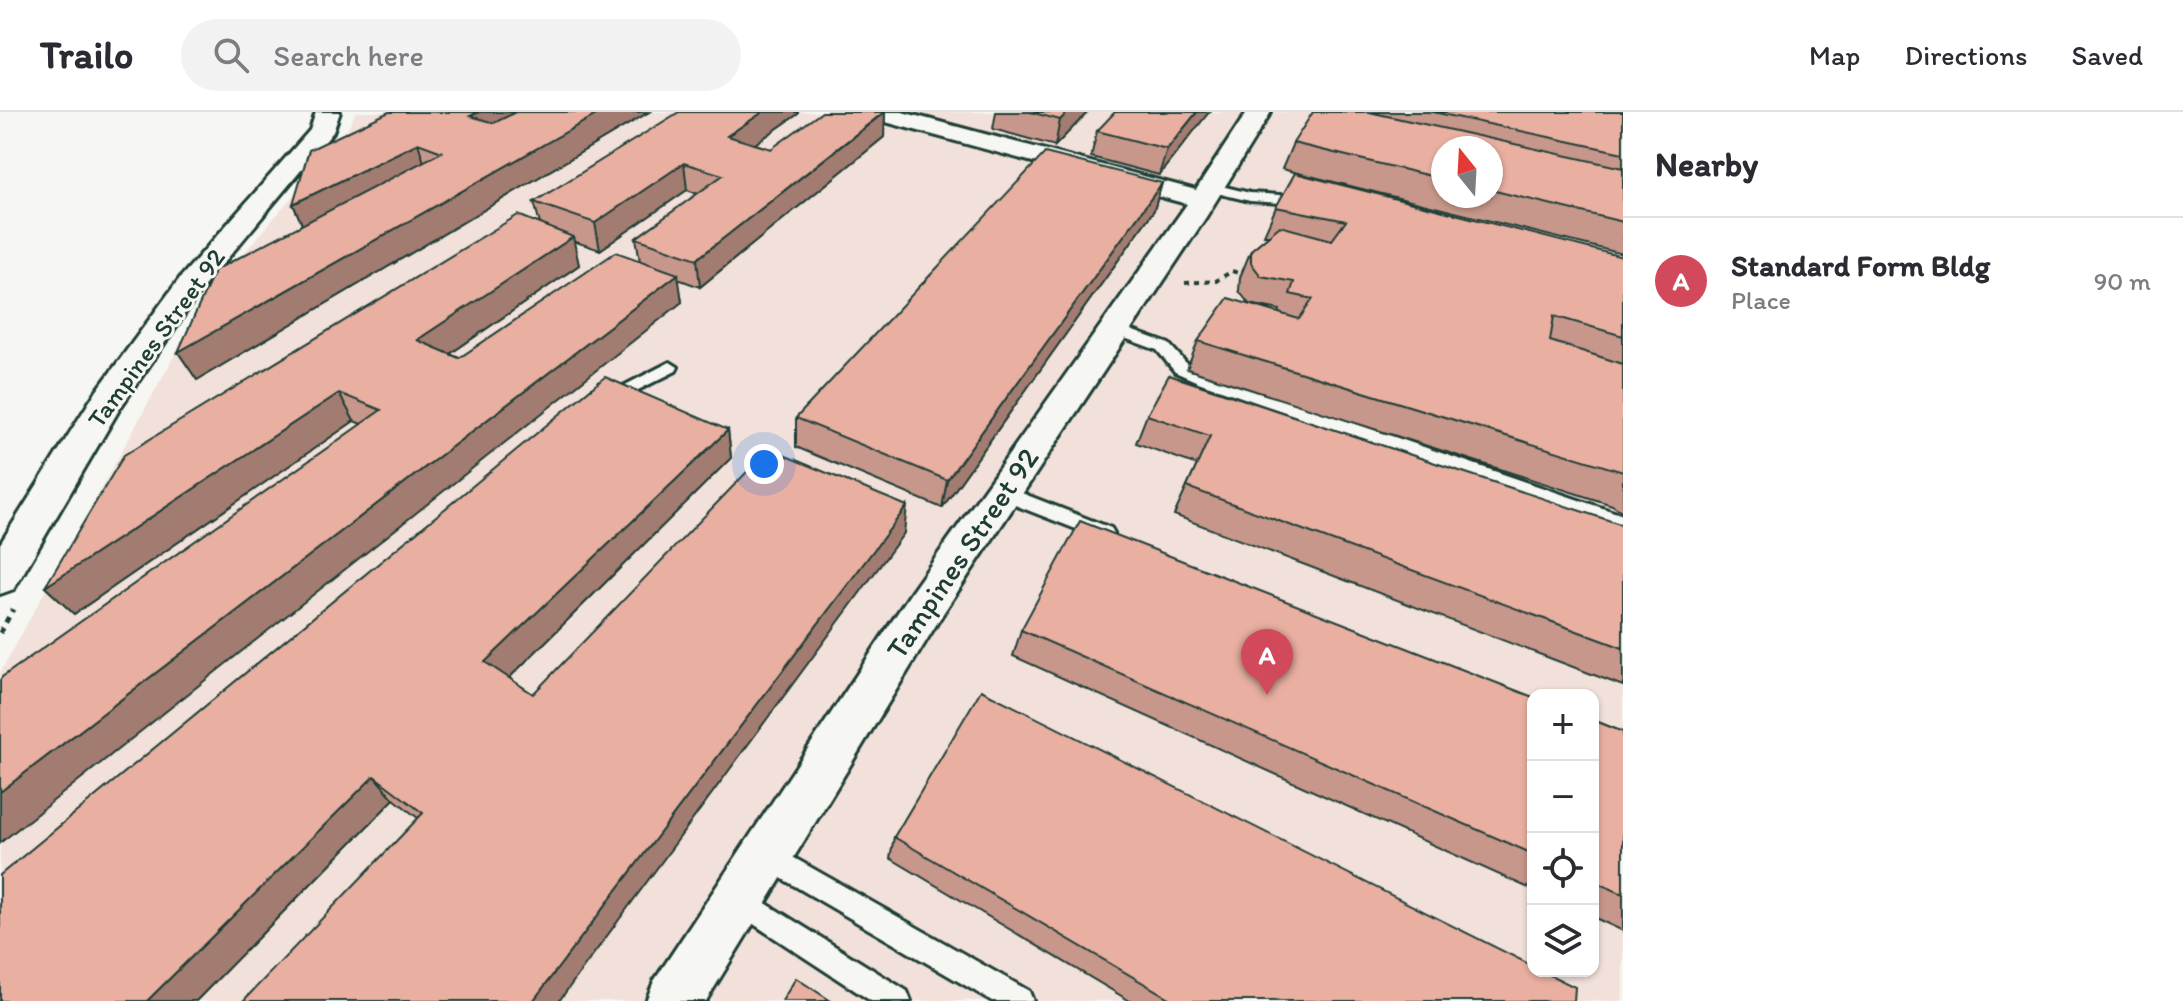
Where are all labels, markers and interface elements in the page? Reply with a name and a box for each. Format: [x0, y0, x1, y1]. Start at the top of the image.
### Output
search box [181, 19, 741, 91]
text: Trailo [40, 32, 133, 78]
icon: search [209, 33, 253, 77]
text: Search here [273, 37, 424, 74]
text: Map [1809, 38, 1860, 72]
text: Directions [1904, 38, 2028, 72]
text: Saved [2072, 38, 2143, 72]
north arrow [1431, 136, 1503, 208]
text: Nearby [1655, 144, 1758, 185]
street label: Tampines Street 92 [80, 242, 232, 434]
text: Standard Form Bldg [1731, 247, 1990, 284]
text: A [1673, 265, 1689, 297]
text: 90 m [2094, 265, 2151, 297]
text: Place [1731, 284, 1791, 316]
street label: Tampines Street 92 [878, 440, 1046, 666]
your location [744, 444, 784, 484]
pin: A [1241, 629, 1293, 695]
map controls [1527, 689, 1599, 977]
button: + [1527, 689, 1599, 761]
button: − [1527, 761, 1599, 833]
button: locate [1527, 833, 1599, 905]
button: layers [1527, 905, 1599, 977]

